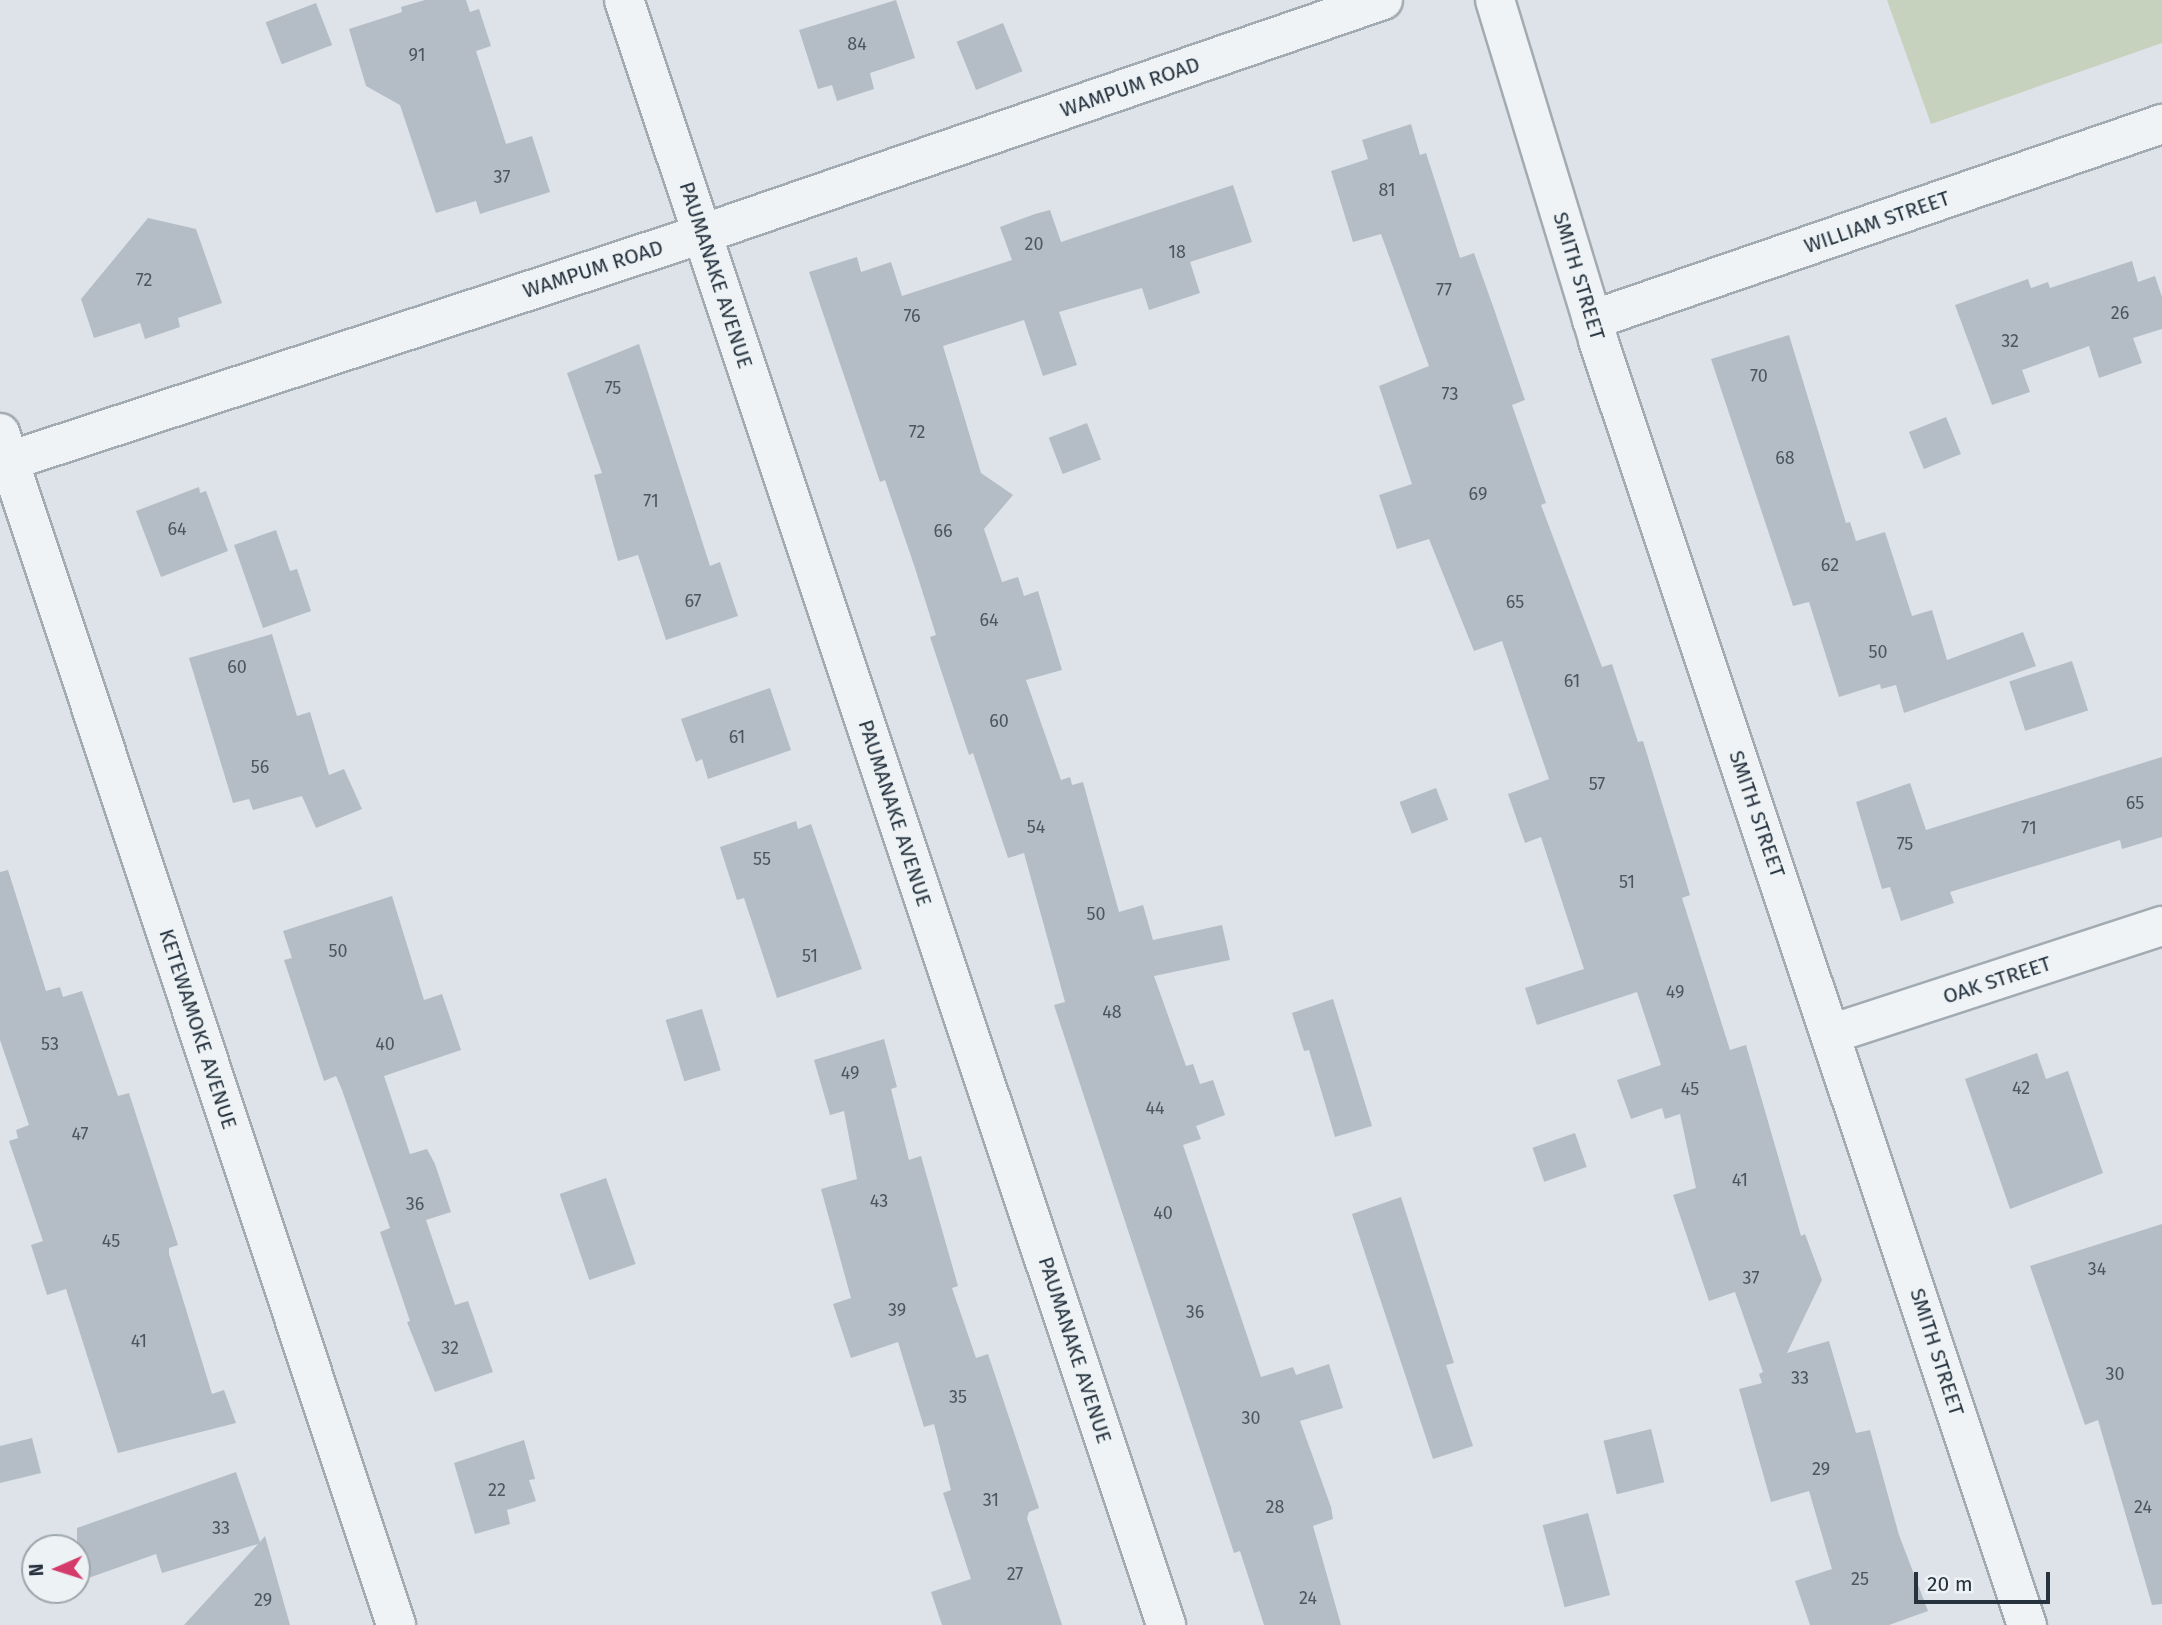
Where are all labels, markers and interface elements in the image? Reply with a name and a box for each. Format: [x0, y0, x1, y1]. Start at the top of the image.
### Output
house number: 84 [847, 33, 867, 55]
house number: 91 [409, 44, 425, 66]
street label: WAMPUM ROAD [1057, 51, 1203, 123]
house number: 37 [494, 166, 510, 188]
street label: PAUMANAKE AVENUE [674, 179, 758, 371]
house number: 81 [1378, 179, 1396, 201]
street label: WILLIAM STREET [1801, 185, 1953, 259]
street label: SMITH STREET [1548, 209, 1610, 343]
house number: 20 [1025, 233, 1043, 255]
street label: WAMPUM ROAD [520, 234, 666, 304]
house number: 18 [1168, 241, 1186, 263]
house number: 72 [136, 269, 152, 291]
house number: 77 [1436, 279, 1452, 301]
house number: 26 [2111, 302, 2129, 324]
house number: 76 [903, 305, 921, 327]
house number: 32 [2001, 330, 2019, 352]
house number: 70 [1750, 365, 1768, 387]
house number: 75 [605, 377, 621, 399]
house number: 73 [1442, 383, 1458, 405]
house number: 72 [909, 421, 925, 443]
house number: 68 [1775, 447, 1795, 469]
house number: 69 [1469, 483, 1487, 505]
house number: 71 [643, 490, 659, 512]
house number: 64 [167, 518, 187, 540]
house number: 66 [933, 520, 953, 542]
house number: 62 [1821, 554, 1839, 576]
house number: 67 [684, 590, 702, 612]
house number: 65 [1506, 591, 1524, 613]
house number: 64 [979, 609, 999, 631]
house number: 50 [1868, 641, 1888, 663]
house number: 60 [227, 656, 247, 678]
house number: 61 [1564, 670, 1580, 692]
house number: 60 [989, 710, 1009, 732]
street label: PAUMANAKE AVENUE [853, 717, 937, 909]
house number: 61 [729, 726, 745, 748]
street label: SMITH STREET [1724, 747, 1790, 881]
house number: 56 [251, 756, 269, 778]
house number: 57 [1589, 773, 1605, 795]
house number: 65 [2126, 792, 2144, 814]
house number: 54 [1027, 816, 1045, 838]
house number: 71 [2021, 817, 2037, 839]
house number: 75 [1897, 833, 1913, 855]
house number: 55 [753, 848, 771, 870]
house number: 51 [1619, 871, 1635, 893]
house number: 50 [1086, 903, 1106, 925]
street label: KETEWAMOKE AVENUE [154, 926, 242, 1132]
house number: 50 [328, 940, 348, 962]
house number: 51 [802, 945, 818, 967]
street label: OAK STREET [1940, 951, 2054, 1009]
house number: 49 [1666, 981, 1684, 1003]
house number: 48 [1102, 1001, 1122, 1023]
house number: 53 [41, 1033, 59, 1055]
house number: 40 [375, 1033, 395, 1055]
house number: 49 [841, 1062, 859, 1084]
house number: 42 [2012, 1077, 2030, 1099]
house number: 45 [1681, 1078, 1699, 1100]
house number: 44 [1145, 1097, 1165, 1119]
house number: 47 [71, 1123, 89, 1145]
house number: 41 [1732, 1169, 1748, 1191]
house number: 43 [870, 1190, 888, 1212]
house number: 36 [406, 1193, 424, 1215]
house number: 40 [1153, 1202, 1173, 1224]
house number: 45 [102, 1230, 120, 1252]
street label: PAUMANAKE AVENUE [1033, 1254, 1117, 1446]
house number: 34 [2088, 1258, 2106, 1280]
house number: 37 [1743, 1267, 1759, 1289]
street label: SMITH STREET [1905, 1285, 1969, 1419]
house number: 39 [888, 1299, 906, 1321]
house number: 36 [1186, 1301, 1204, 1323]
house number: 41 [131, 1330, 147, 1352]
house number: 32 [441, 1337, 459, 1359]
house number: 30 [2105, 1363, 2125, 1385]
house number: 33 [1791, 1367, 1809, 1389]
house number: 35 [949, 1386, 967, 1408]
house number: 30 [1241, 1407, 1261, 1429]
house number: 29 [1812, 1458, 1830, 1480]
house number: 22 [488, 1479, 506, 1501]
house number: 31 [983, 1489, 999, 1511]
house number: 28 [1266, 1496, 1284, 1518]
house number: 24 [2134, 1496, 2152, 1518]
house number: 33 [212, 1517, 230, 1539]
north arrow [21, 1534, 91, 1604]
scale bar [1917, 1558, 2054, 1602]
text: N [25, 1563, 48, 1577]
house number: 27 [1007, 1563, 1023, 1585]
house number: 25 [1851, 1568, 1869, 1590]
text: 20 m [1927, 1571, 1973, 1597]
house number: 24 [1299, 1587, 1317, 1609]
house number: 29 [254, 1589, 272, 1611]

